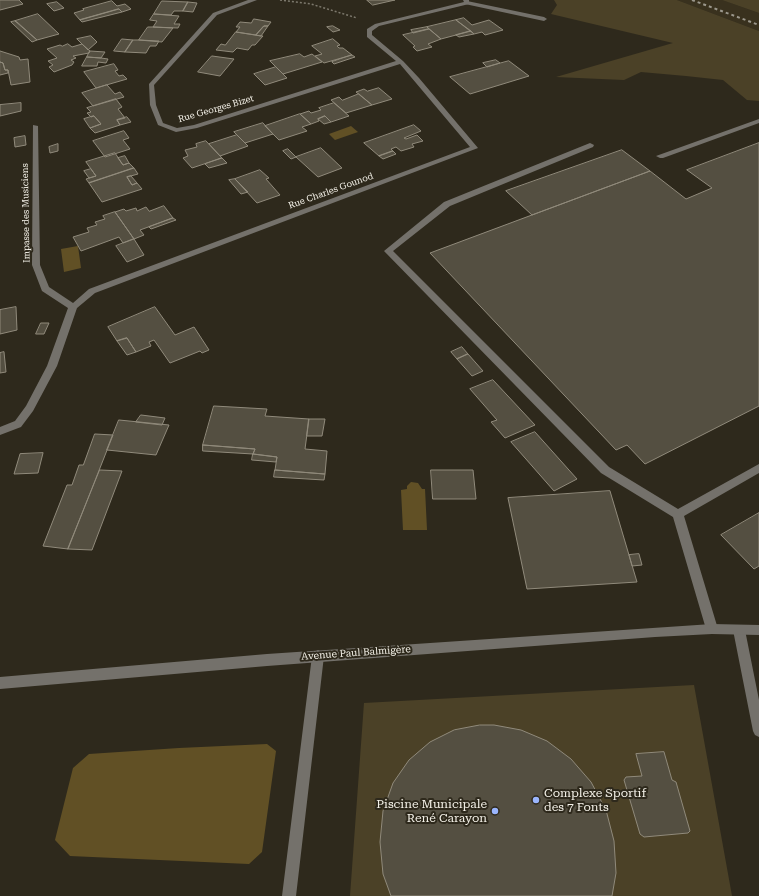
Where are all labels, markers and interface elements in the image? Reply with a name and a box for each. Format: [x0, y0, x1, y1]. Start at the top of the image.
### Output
street label: Rue Georges Bizet [177, 93, 255, 125]
street label: Impasse des Musiciens [20, 163, 32, 263]
street label: Rue Charles Gounod [287, 171, 375, 211]
street label: Avenue Paul Balmigère [301, 643, 411, 663]
place label: Complexe Sportif des 7 Fonts [544, 786, 646, 814]
marker: Complexe Sportif des 7 Fonts [531, 795, 541, 805]
place label: Piscine Municipale René Carayon [376, 797, 487, 825]
marker: Piscine Municipale René Carayon [490, 806, 500, 816]

